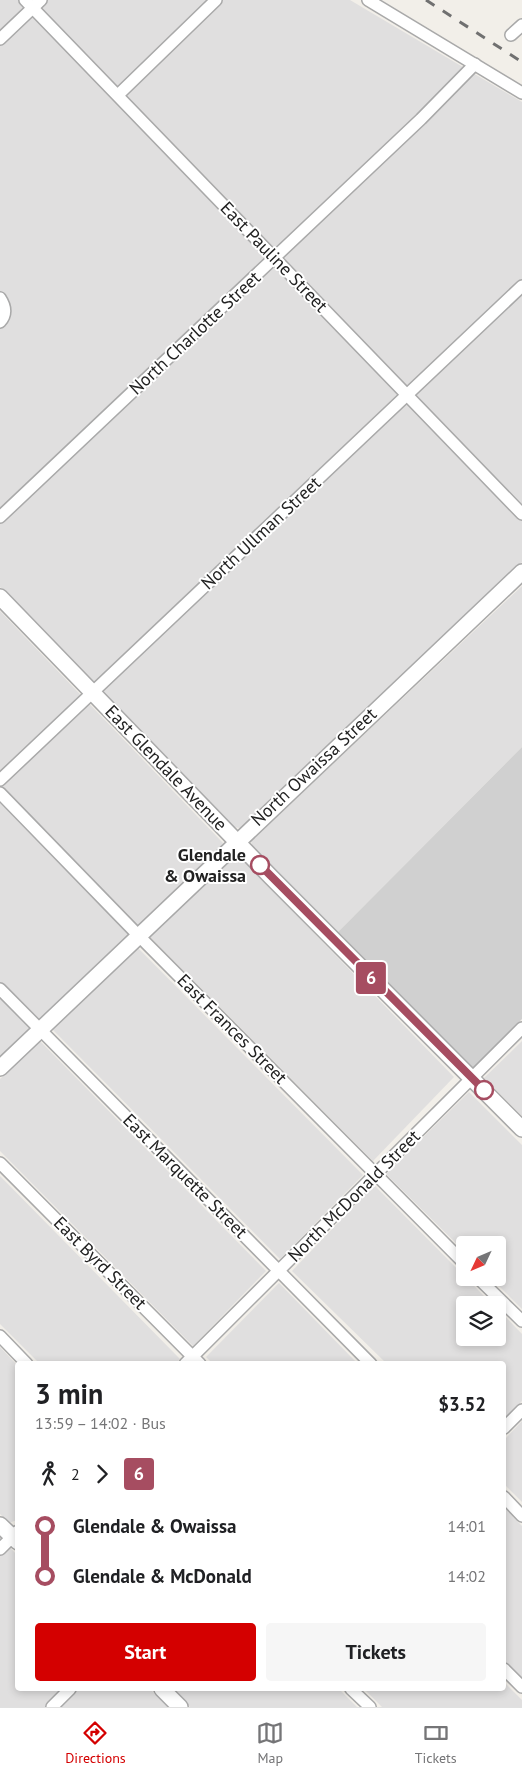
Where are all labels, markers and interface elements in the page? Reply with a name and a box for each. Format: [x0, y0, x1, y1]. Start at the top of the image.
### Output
street label: East Pauline Street [216, 197, 333, 317]
street label: North Charlotte Street [124, 266, 265, 399]
street label: North Ullman Street [196, 471, 325, 594]
street label: East Glendale Avenue [101, 700, 232, 835]
street label: North Owaissa Street [246, 703, 381, 831]
place label: Glendale & Owaissa [164, 843, 246, 887]
marker: Glendale & Owaissa [250, 855, 270, 875]
line badge: 6 [355, 962, 387, 994]
text: 6 [366, 966, 376, 989]
street label: East Frances Street [172, 969, 292, 1089]
unlabelled marker [474, 1080, 494, 1100]
street label: East Marquette Street [118, 1109, 252, 1243]
street label: North McDonald Street [283, 1125, 425, 1267]
street label: East Byrd Street [49, 1211, 152, 1314]
north arrow [456, 1236, 506, 1286]
map controls [456, 1236, 506, 1346]
button: layers [456, 1296, 506, 1346]
text: 3 min [35, 1375, 103, 1412]
text: $3.52 [438, 1392, 486, 1416]
text: 13:59 – 14:02 · Bus [35, 1413, 166, 1433]
icon: walk [35, 1460, 63, 1488]
icon: forward [88, 1460, 116, 1488]
text: 6 [134, 1462, 144, 1485]
text: 2 [71, 1464, 80, 1484]
text: Glendale & Owaissa [73, 1514, 236, 1538]
text: 14:01 [448, 1516, 486, 1536]
text: Glendale & McDonald [73, 1564, 252, 1588]
text: 14:02 [448, 1566, 486, 1586]
button: Start [35, 1623, 256, 1681]
button: Tickets [266, 1623, 486, 1681]
tab: Directions [65, 1719, 126, 1767]
tab: Map [256, 1719, 284, 1767]
tab: Tickets [415, 1719, 457, 1767]

